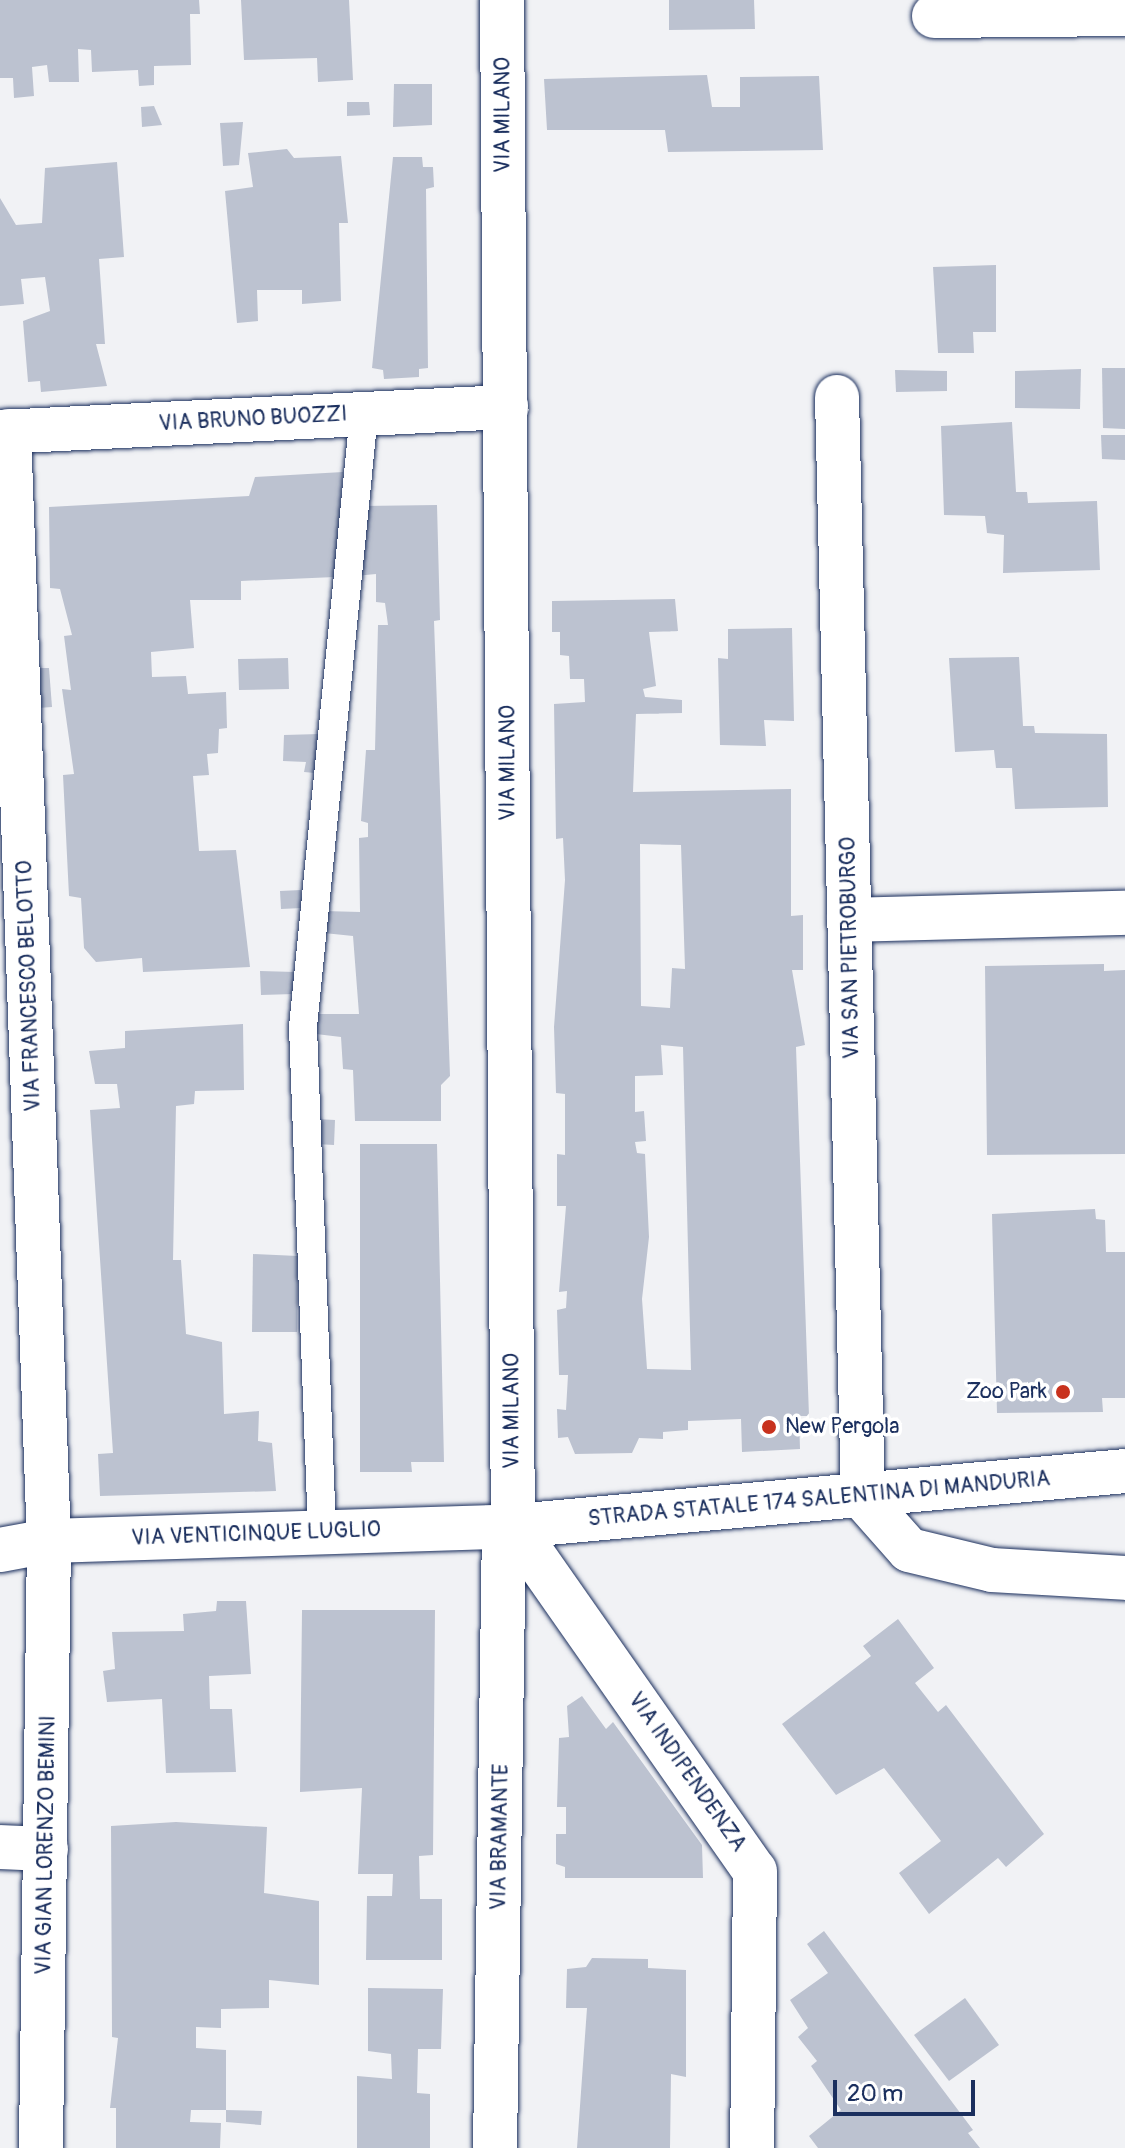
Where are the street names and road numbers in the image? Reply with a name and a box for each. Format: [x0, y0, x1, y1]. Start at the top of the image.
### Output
street label: VIA MILANO [490, 57, 516, 173]
street label: VIA BRUNO BUOZZI [158, 401, 348, 437]
street label: VIA MILANO [495, 705, 521, 821]
street label: VIA SAN PIETROBURGO [835, 837, 865, 1059]
street label: VIA FRANCESCO BELOTTO [11, 860, 47, 1112]
street label: VIA MILANO [499, 1353, 525, 1469]
street label: STRADA STATALE 174 SALENTINA DI MANDURIA [587, 1466, 1051, 1532]
street label: VIA VENTICINQUE LUGLIO [131, 1516, 381, 1552]
street label: VIA INDIPENDENZA [622, 1687, 752, 1857]
street label: VIA GIAN LORENZO BEMINI [31, 1715, 61, 1975]
street label: VIA BRAMANTE [486, 1764, 514, 1910]

